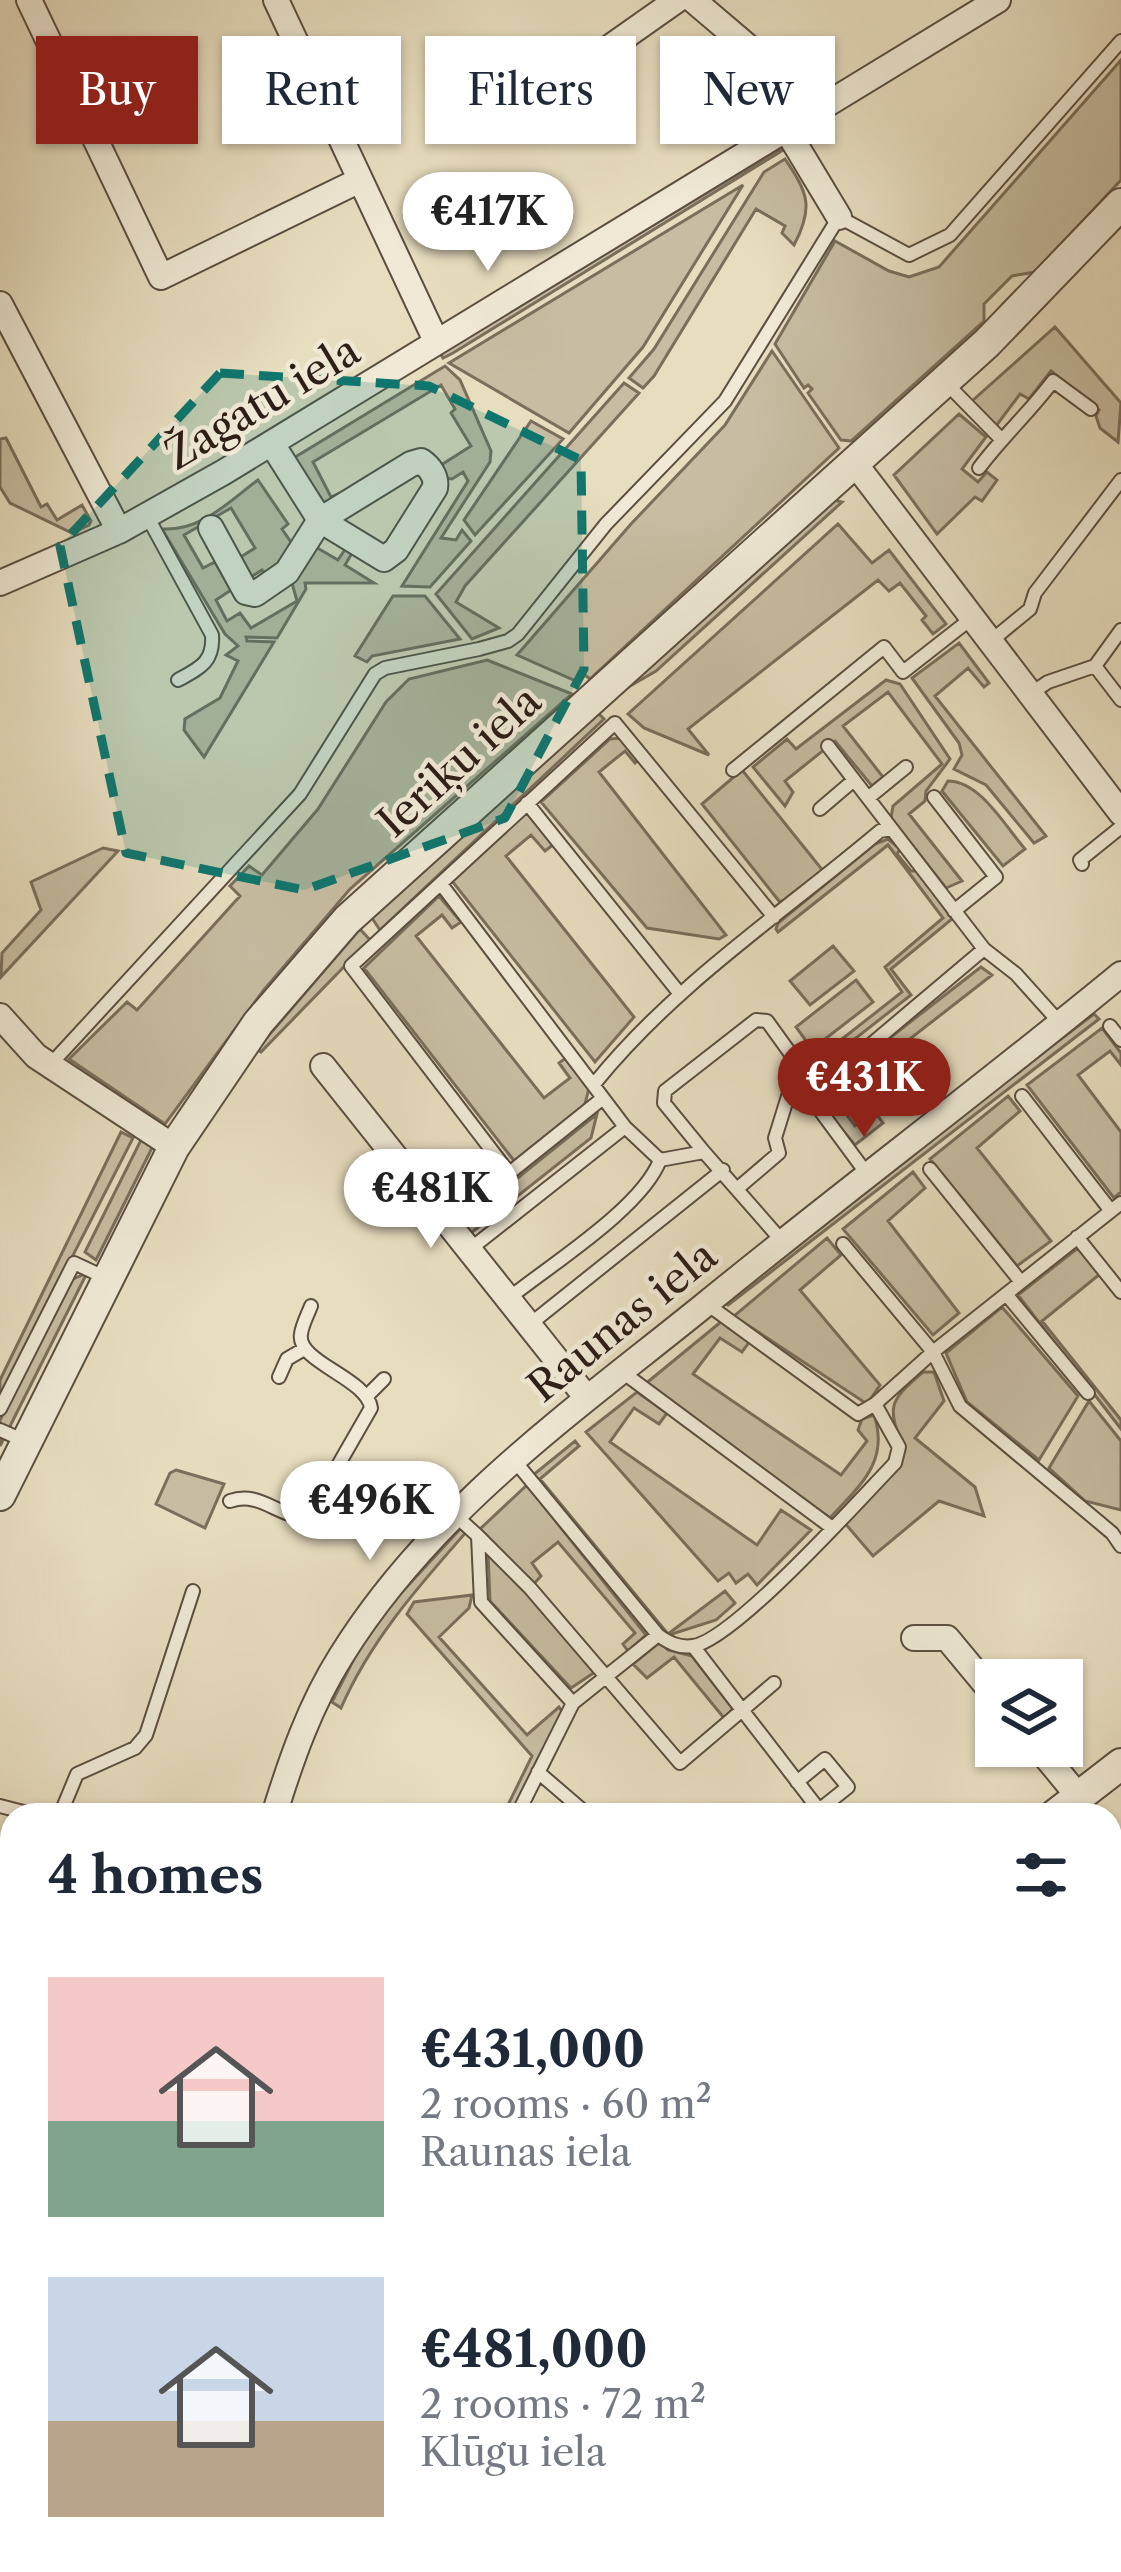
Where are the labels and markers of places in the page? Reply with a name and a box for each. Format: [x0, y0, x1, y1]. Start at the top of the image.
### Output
pin: €417K [404, 172, 572, 274]
pin: €431K [780, 1038, 948, 1140]
pin: €481K [347, 1149, 515, 1251]
pin: €496K [286, 1461, 454, 1563]

